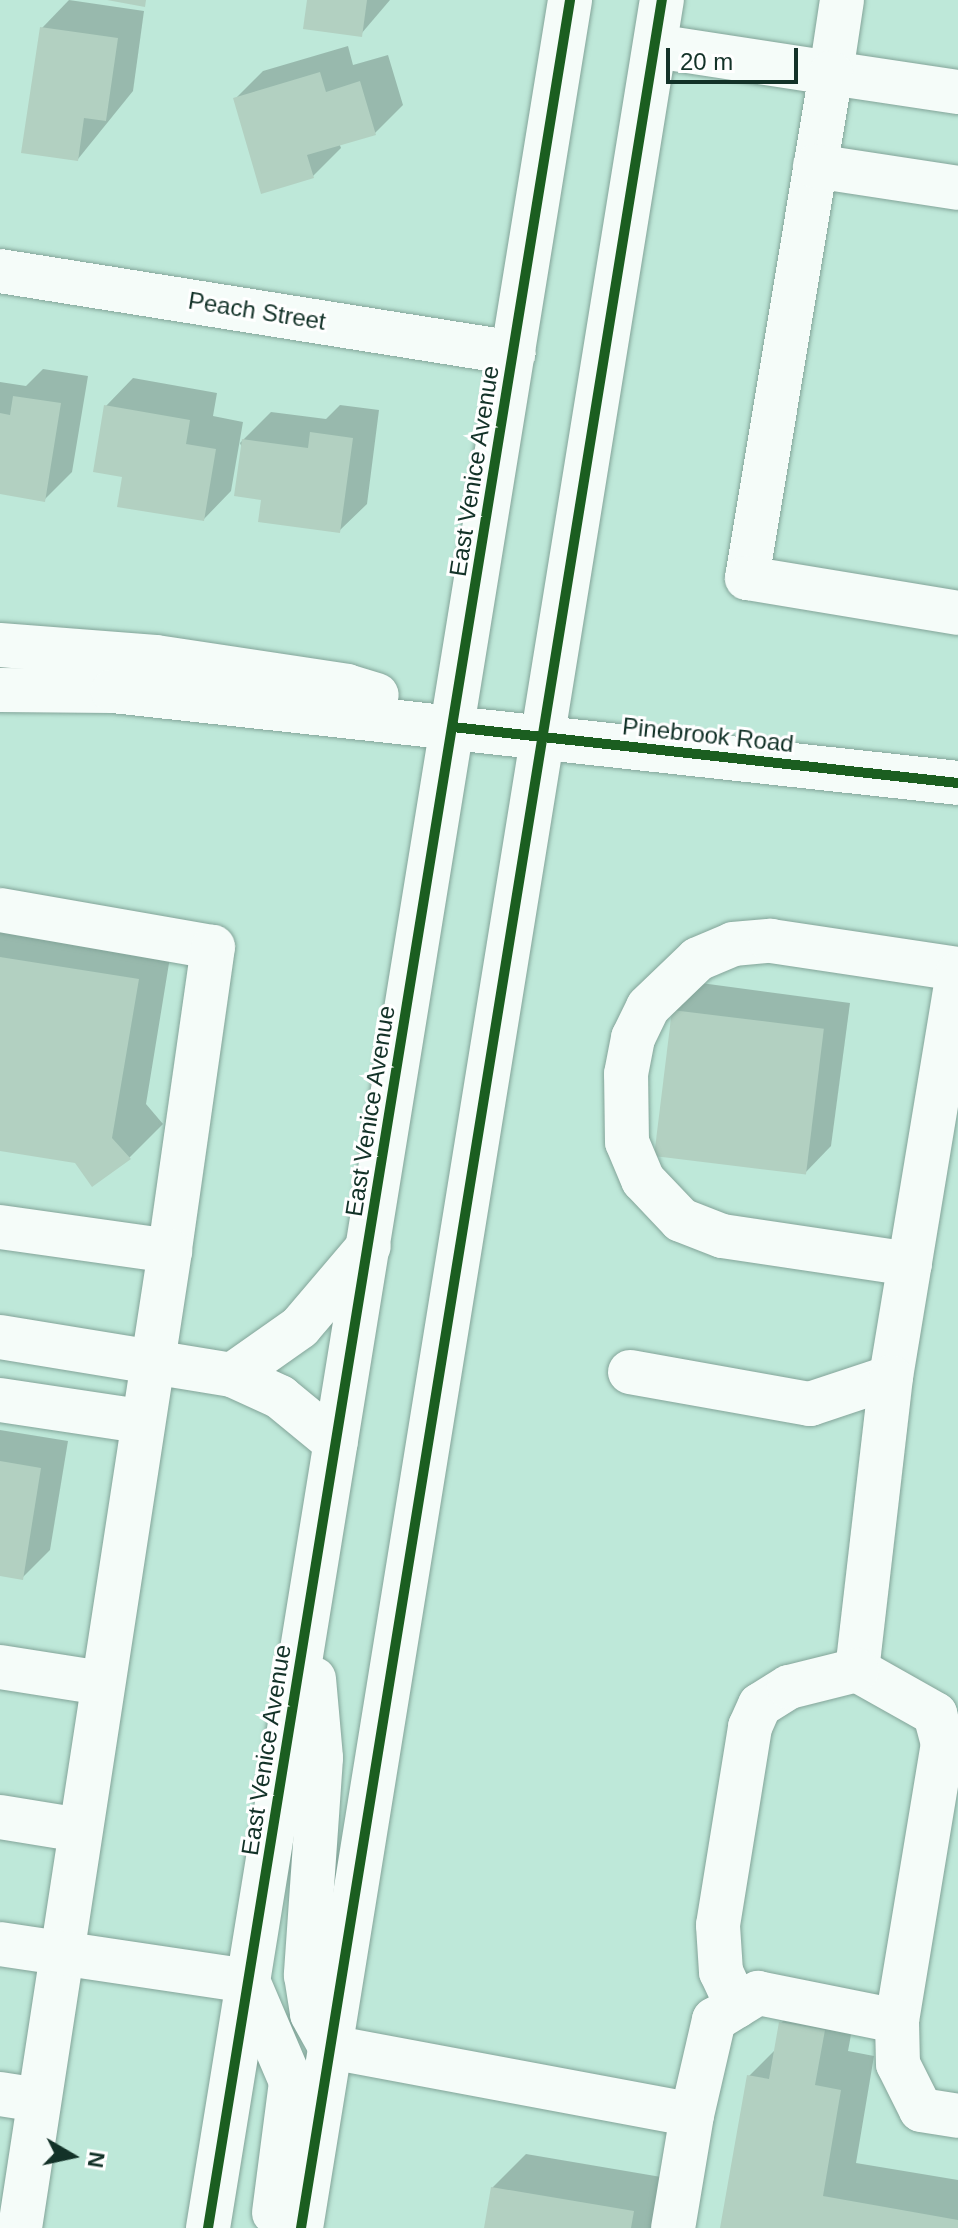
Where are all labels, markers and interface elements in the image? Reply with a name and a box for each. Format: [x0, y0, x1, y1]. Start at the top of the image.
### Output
scale bar [670, 32, 802, 82]
text: 20 m [680, 48, 733, 75]
street label: Peach Street [186, 286, 328, 336]
street label: East Venice Avenue [443, 363, 505, 579]
street label: Pinebrook Road [621, 712, 795, 758]
street label: East Venice Avenue [339, 1003, 401, 1219]
street label: East Venice Avenue [235, 1642, 297, 1858]
north arrow [32, 2116, 112, 2196]
text: N [83, 2150, 110, 2170]

